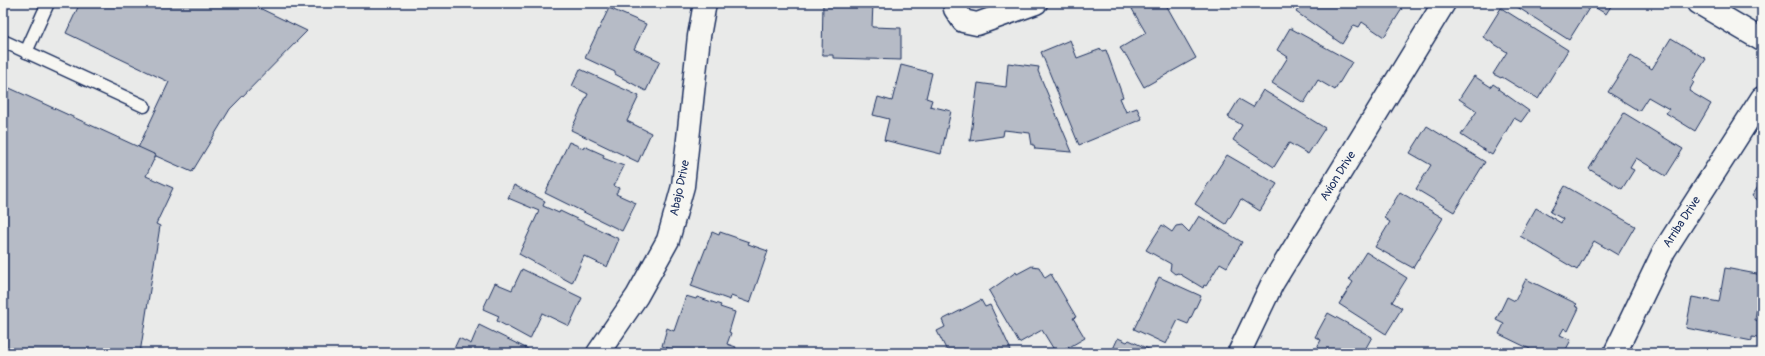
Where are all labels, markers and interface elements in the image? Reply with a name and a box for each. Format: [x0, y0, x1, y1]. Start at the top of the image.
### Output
street label: Avion Drive [1317, 148, 1359, 204]
street label: Abajo Drive [667, 159, 693, 217]
street label: Arriba Drive [1660, 193, 1704, 250]

